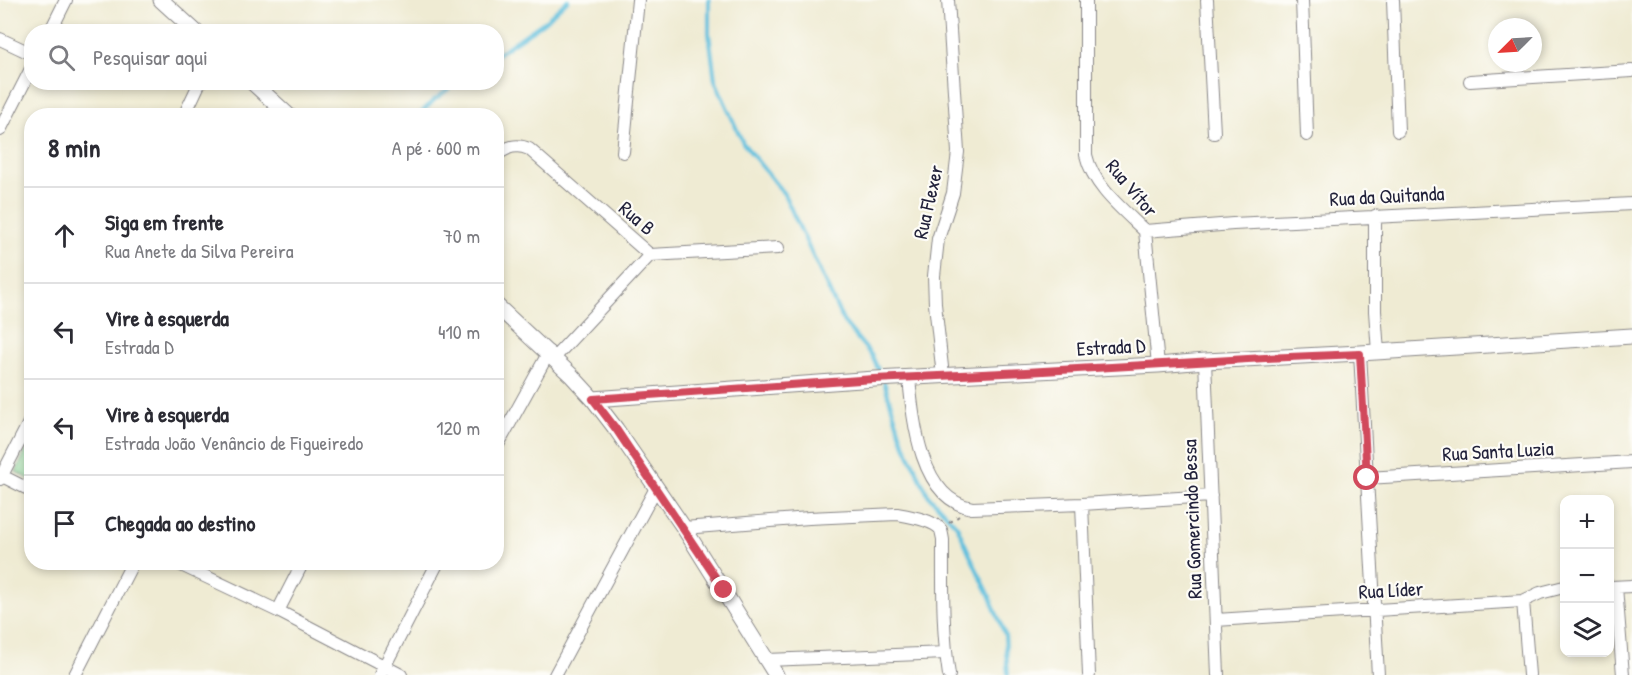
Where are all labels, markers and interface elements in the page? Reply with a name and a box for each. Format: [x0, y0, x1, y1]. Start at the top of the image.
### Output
north arrow [1488, 18, 1542, 72]
search box [24, 24, 504, 90]
icon: search [45, 41, 78, 74]
text: Pesquisar aqui [93, 42, 208, 72]
text: 8 min [48, 130, 101, 165]
text: A pé · 600 m [392, 134, 480, 161]
street label: Rua Vítor [1100, 153, 1165, 223]
street label: Rua Flexer [906, 162, 949, 241]
street label: Rua da Quitanda [1329, 179, 1445, 212]
street label: Rua B [614, 194, 661, 241]
text: Siga em frente [105, 207, 224, 237]
icon: ahead [48, 219, 81, 252]
text: 70 m [443, 222, 480, 249]
text: Rua Anete da Silva Pereira [105, 237, 294, 264]
text: Vire à esquerda [105, 303, 229, 333]
icon: left [48, 315, 81, 348]
text: 410 m [438, 318, 480, 345]
street label: Estrada D [1076, 331, 1146, 362]
text: Estrada D [105, 333, 174, 360]
text: Vire à esquerda [105, 399, 229, 429]
icon: left [48, 411, 81, 444]
text: 120 m [436, 414, 480, 441]
text: Estrada João Venâncio de Figueiredo [105, 429, 363, 456]
street label: Rua Santa Luzia [1442, 434, 1554, 467]
street label: Rua Gomercindo Bessa [1175, 439, 1208, 599]
route start [1353, 464, 1379, 490]
map controls [1560, 495, 1614, 657]
button: + [1560, 495, 1614, 549]
icon: arrive [48, 507, 81, 540]
text: Chegada ao destino [105, 508, 255, 538]
button: − [1560, 549, 1614, 603]
street label: Rua Líder [1358, 574, 1424, 605]
route end [710, 576, 736, 602]
button: layers [1560, 603, 1614, 657]

